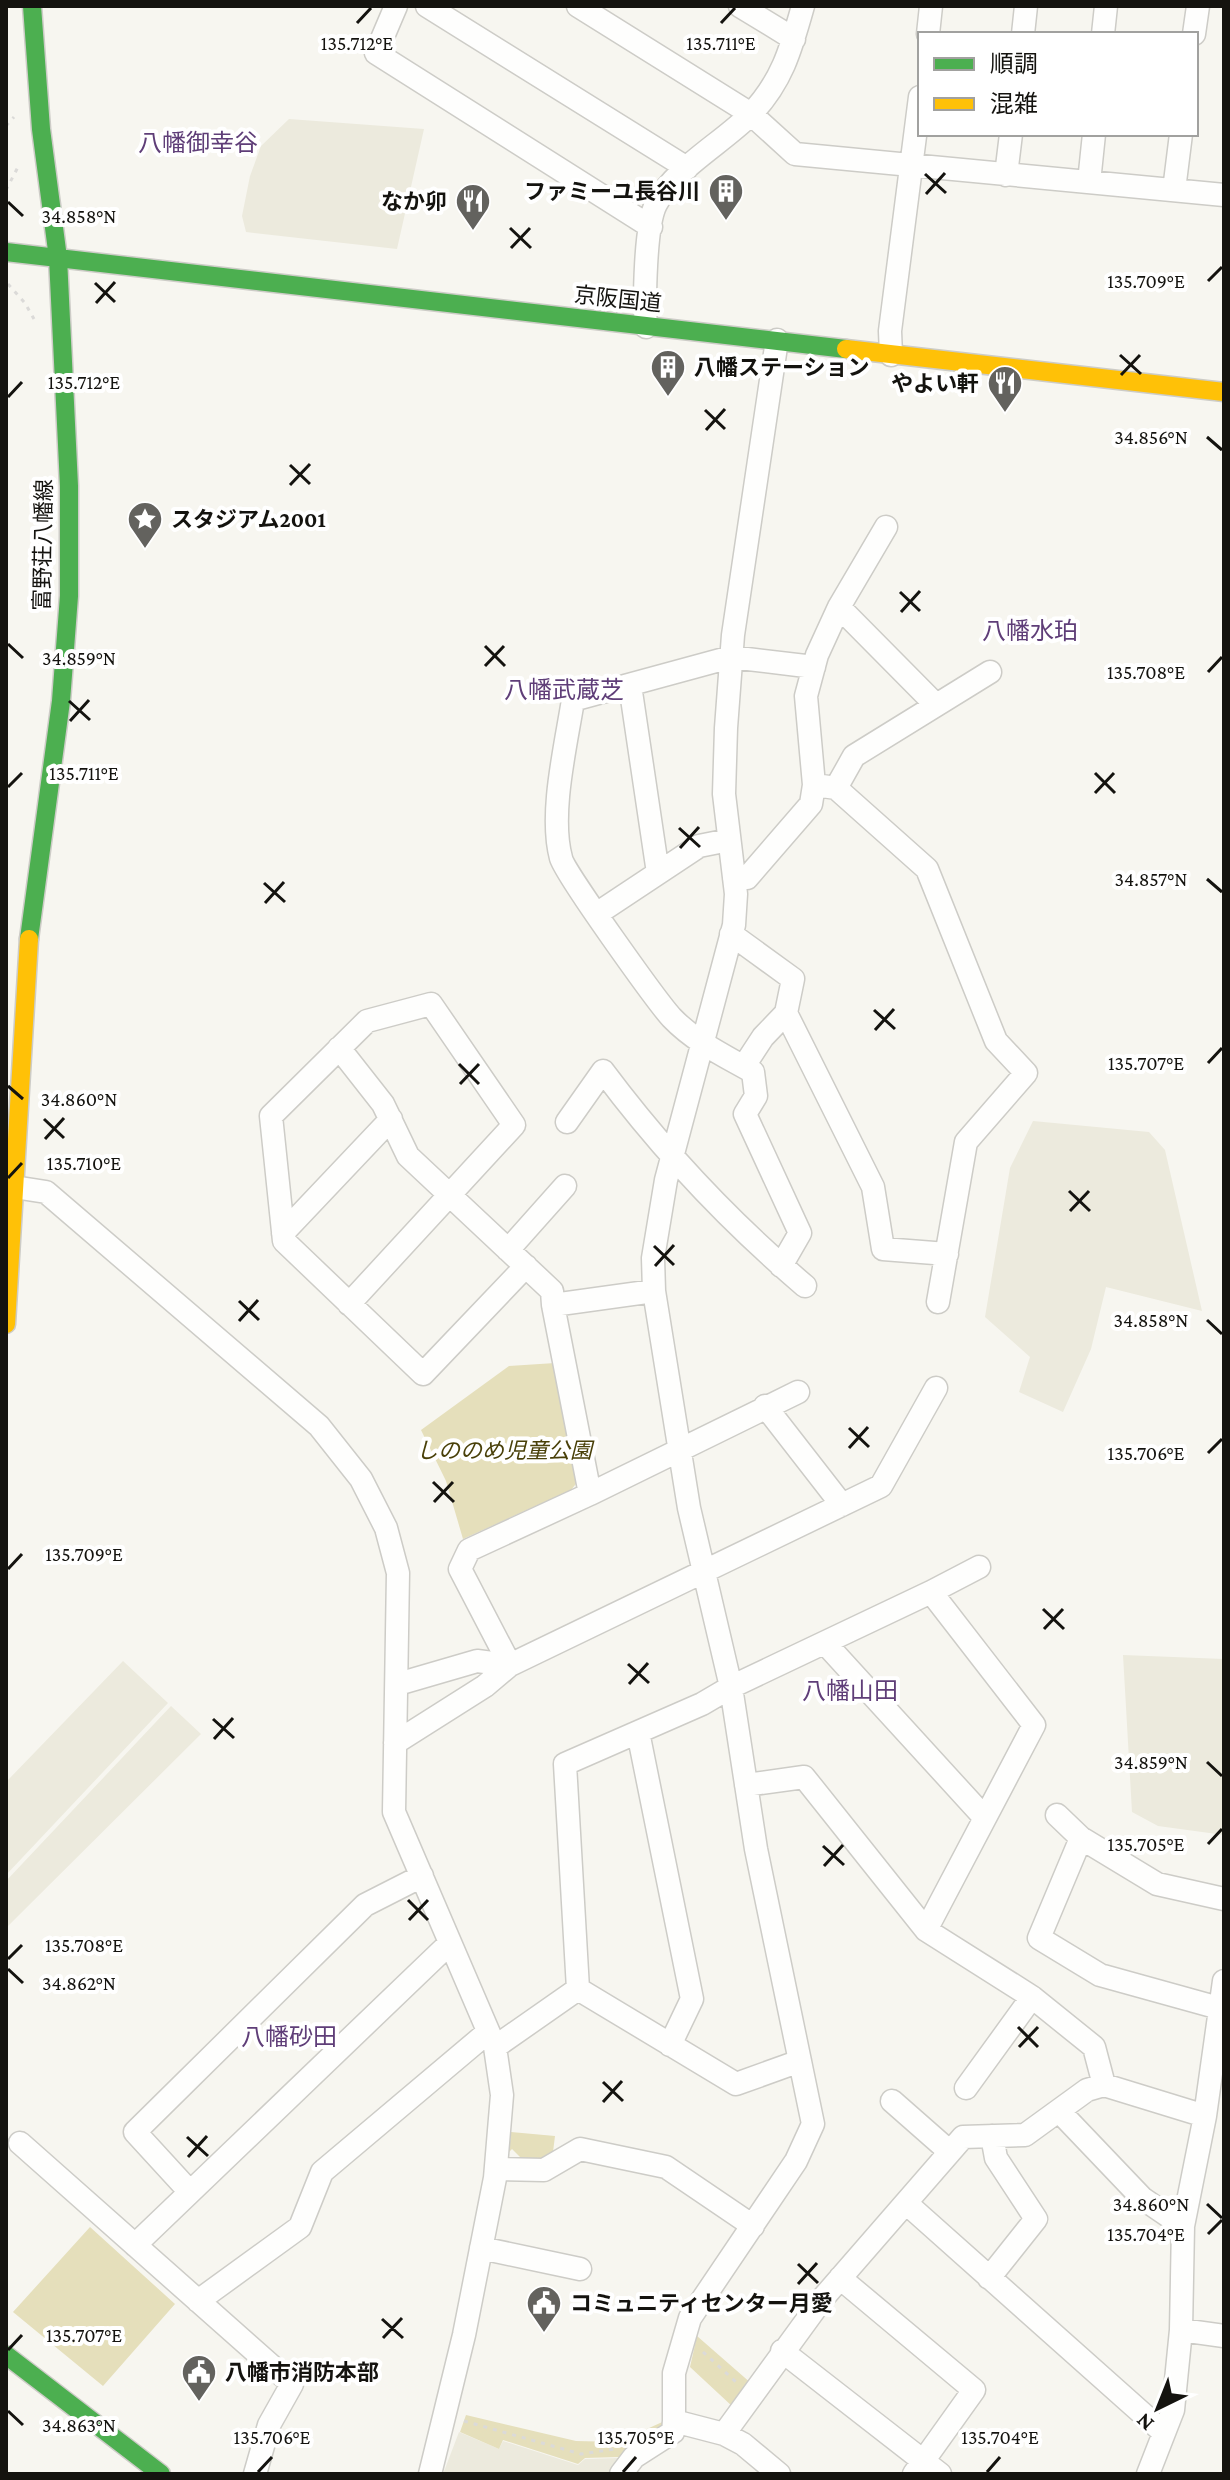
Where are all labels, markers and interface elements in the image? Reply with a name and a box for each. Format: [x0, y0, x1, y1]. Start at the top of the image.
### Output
text: 135.712°E [321, 32, 393, 54]
text: 135.711°E [686, 32, 756, 54]
legend [918, 32, 1198, 136]
text: 順調 [990, 50, 1038, 77]
text: 混雑 [990, 90, 1038, 117]
district label: 八幡御幸谷 [138, 129, 258, 156]
building icon: ファミーユ長谷川 [707, 172, 745, 222]
place label: ファミーユ長谷川 [524, 179, 700, 204]
restaurant icon: なか卯 [454, 182, 492, 232]
place label: なか卯 [381, 189, 447, 214]
text: 34.858°N [42, 205, 116, 227]
text: 135.709°E [1107, 270, 1185, 292]
street label: 京阪国道 [573, 282, 663, 316]
building icon: 八幡ステーション [649, 348, 687, 398]
place label: 八幡ステーション [694, 355, 870, 380]
restaurant icon: やよい軒 [986, 364, 1024, 414]
text: 135.712°E [48, 371, 120, 393]
place label: やよい軒 [891, 371, 979, 396]
text: 34.856°N [1114, 426, 1188, 448]
street label: 富野荘八幡線 [29, 479, 57, 611]
place icon: スタジアム2001 [126, 500, 164, 550]
place label: スタジアム2001 [171, 507, 326, 532]
district label: 八幡水珀 [982, 617, 1078, 644]
text: 34.859°N [42, 647, 116, 669]
text: 135.708°E [1107, 661, 1185, 683]
district label: 八幡武蔵芝 [504, 676, 624, 703]
text: 135.711°E [49, 762, 119, 784]
text: 34.857°N [1115, 868, 1187, 890]
text: 135.707°E [1108, 1052, 1184, 1074]
text: 34.860°N [41, 1088, 117, 1110]
text: 135.710°E [47, 1152, 121, 1174]
text: 34.858°N [1114, 1309, 1188, 1331]
park label: しののめ児童公園 [416, 1438, 595, 1463]
text: 135.706°E [1108, 1442, 1185, 1464]
text: 135.709°E [45, 1543, 123, 1565]
district label: 八幡山田 [802, 1677, 898, 1704]
text: 34.859°N [1114, 1751, 1188, 1773]
text: 135.705°E [1108, 1833, 1185, 1855]
text: 135.708°E [45, 1934, 123, 1956]
text: 34.862°N [42, 1972, 116, 1994]
district label: 八幡砂田 [241, 2023, 337, 2050]
text: 34.860°N [1113, 2193, 1189, 2215]
text: 135.704°E [1107, 2223, 1185, 2245]
public building icon: コミュニティセンター月愛 [525, 2284, 563, 2334]
place label: コミュニティセンター月愛 [570, 2291, 833, 2316]
text: 135.707°E [46, 2324, 122, 2346]
public building icon: 八幡市消防本部 [180, 2353, 218, 2403]
place label: 八幡市消防本部 [225, 2360, 379, 2385]
north arrow [1118, 2368, 1198, 2448]
text: N [1131, 2408, 1159, 2437]
text: 34.863°N [42, 2414, 116, 2436]
text: 135.706°E [234, 2426, 311, 2448]
text: 135.705°E [598, 2426, 675, 2448]
text: 135.704°E [961, 2426, 1039, 2448]

